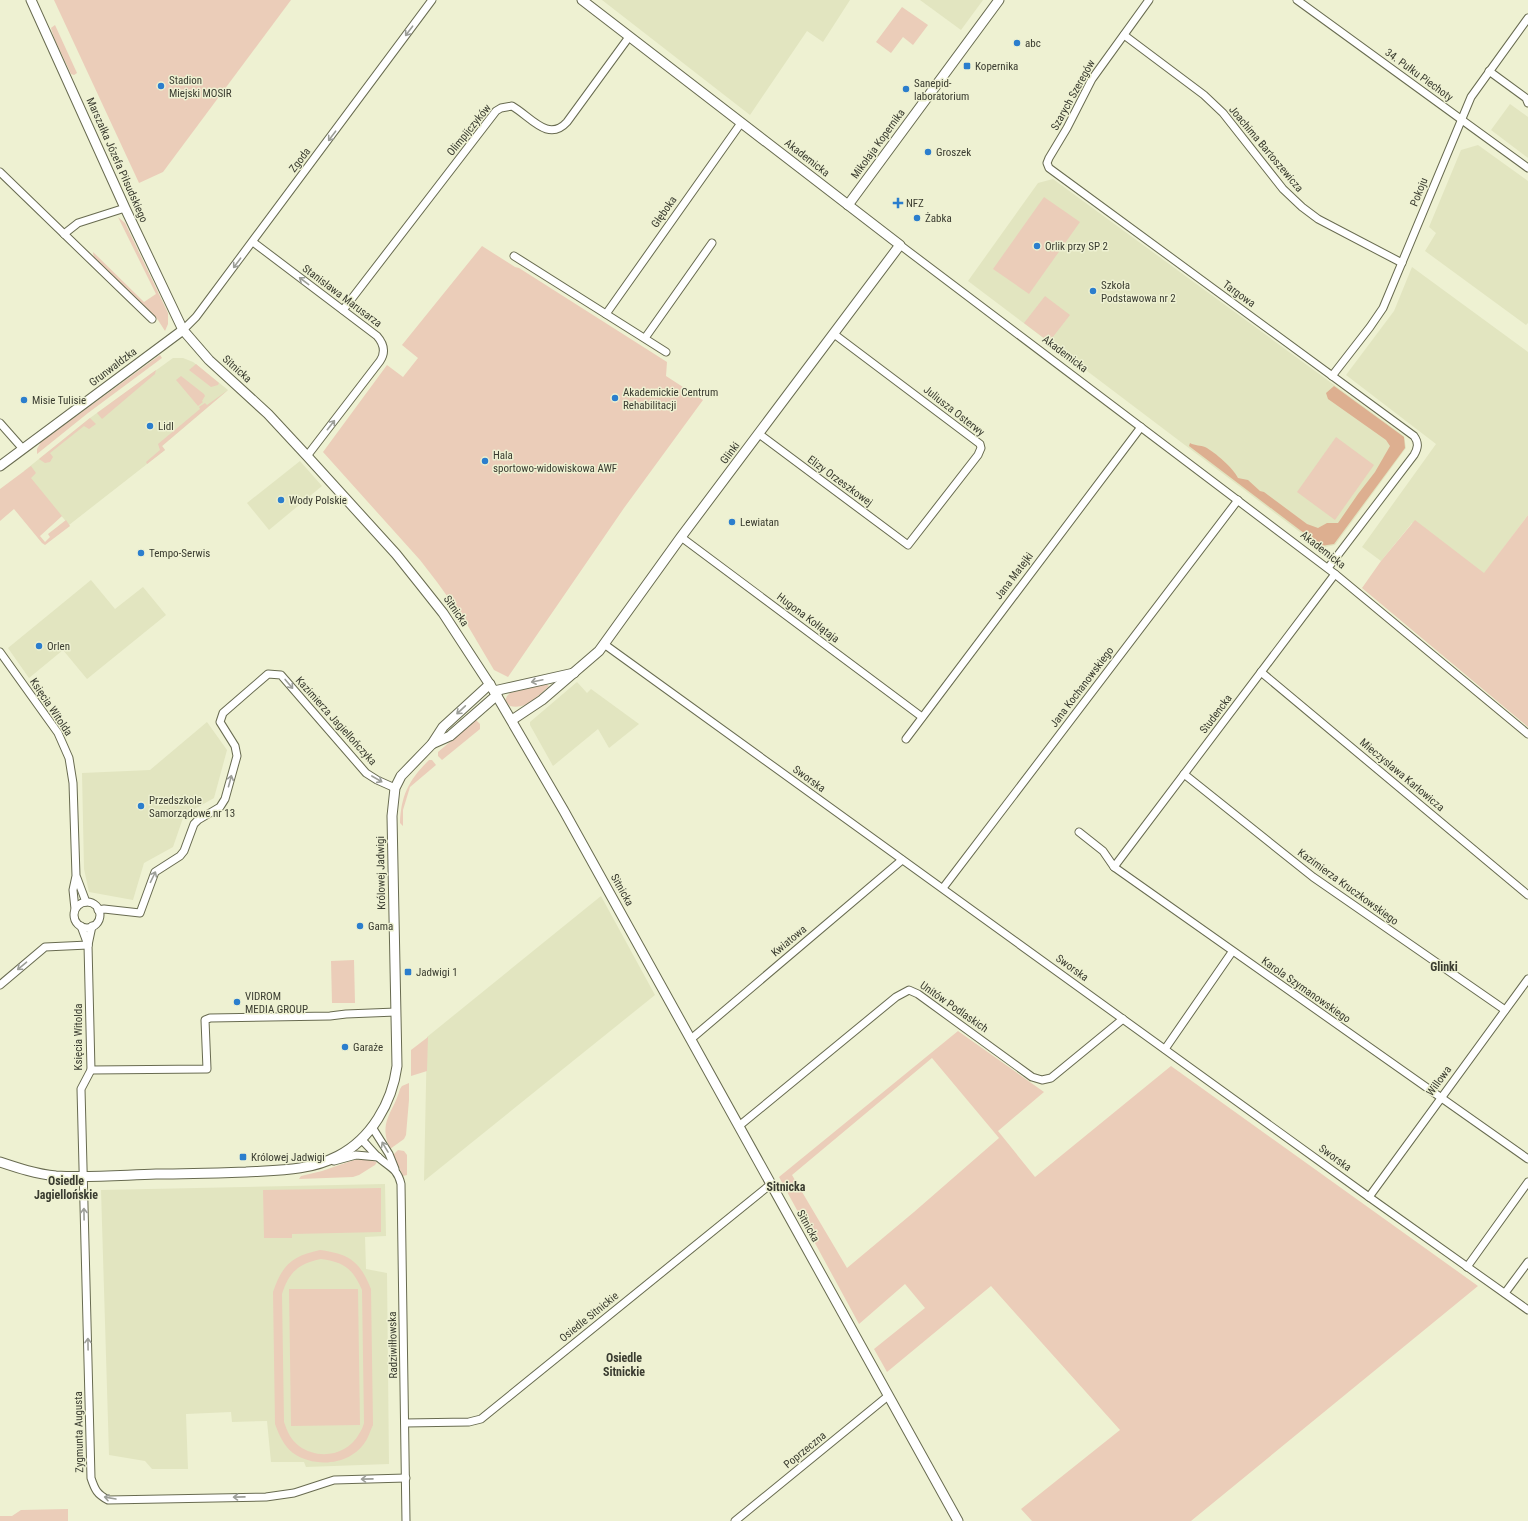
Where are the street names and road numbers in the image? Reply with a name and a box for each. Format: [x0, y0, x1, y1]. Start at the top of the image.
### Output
street label: 34. Pułku Piechoty [1383, 46, 1456, 104]
street label: Szarych Szeregów [1048, 57, 1098, 133]
street label: Marszałka Józefa Piłsudskiego [84, 96, 151, 225]
street label: Olimpijczyków [444, 102, 494, 158]
street label: Joachima Bartoszewicza [1226, 103, 1306, 195]
street label: Mikołaja Kopernika [848, 107, 908, 181]
street label: Akademicka [782, 136, 832, 180]
street label: Zgoda [287, 145, 313, 175]
street label: Pokoju [1407, 176, 1431, 208]
street label: Głęboka [648, 194, 680, 230]
street label: Stanisława Marusarza [300, 262, 384, 330]
street label: Targowa [1220, 278, 1258, 310]
street label: Akademicka [1040, 333, 1090, 375]
street label: Grunwaldzka [87, 345, 139, 389]
street label: Sitnicka [220, 353, 254, 385]
street label: Juliusza Osterwy [921, 383, 987, 439]
street label: Glinki [717, 439, 743, 467]
street label: Elizy Orzeszkowej [805, 453, 875, 509]
street label: Akademicka [1298, 528, 1348, 572]
street label: Jana Matejki [992, 550, 1036, 602]
street label: Hugona Kołłątaja [774, 590, 842, 646]
street label: Sitnicka [441, 593, 471, 629]
street label: Jana Kochanowskiego [1048, 644, 1117, 730]
street label: Kazimierza Jagiellończyka [293, 674, 379, 768]
street label: Księcia Witolda [27, 676, 75, 738]
street label: Studencka [1197, 692, 1235, 736]
street label: Mieczysława Karłowicza [1357, 736, 1447, 814]
street label: Sworska [790, 763, 828, 795]
street label: Królowej Jadwigi [374, 836, 388, 910]
street label: Kazimierza Kruczkowskiego [1295, 846, 1401, 928]
street label: Sitnicka [608, 872, 636, 908]
street label: Kwiatowa [769, 923, 809, 959]
street label: Sworska [1053, 952, 1091, 984]
street label: Karola Szymanowskiego [1259, 954, 1353, 1026]
street label: Unitów Podlaskich [917, 979, 991, 1035]
street label: Księcia Witolda [72, 1004, 85, 1070]
street label: Willowa [1424, 1063, 1454, 1099]
street label: Sworska [1316, 1142, 1354, 1174]
street label: Sitnicka [794, 1208, 822, 1244]
street label: Osiedle Sitnickie [557, 1289, 621, 1345]
street label: Radziwiłłowska [386, 1311, 400, 1379]
street label: Zygmunta Augusta [72, 1391, 86, 1473]
street label: Poprzeczna [781, 1429, 829, 1471]

